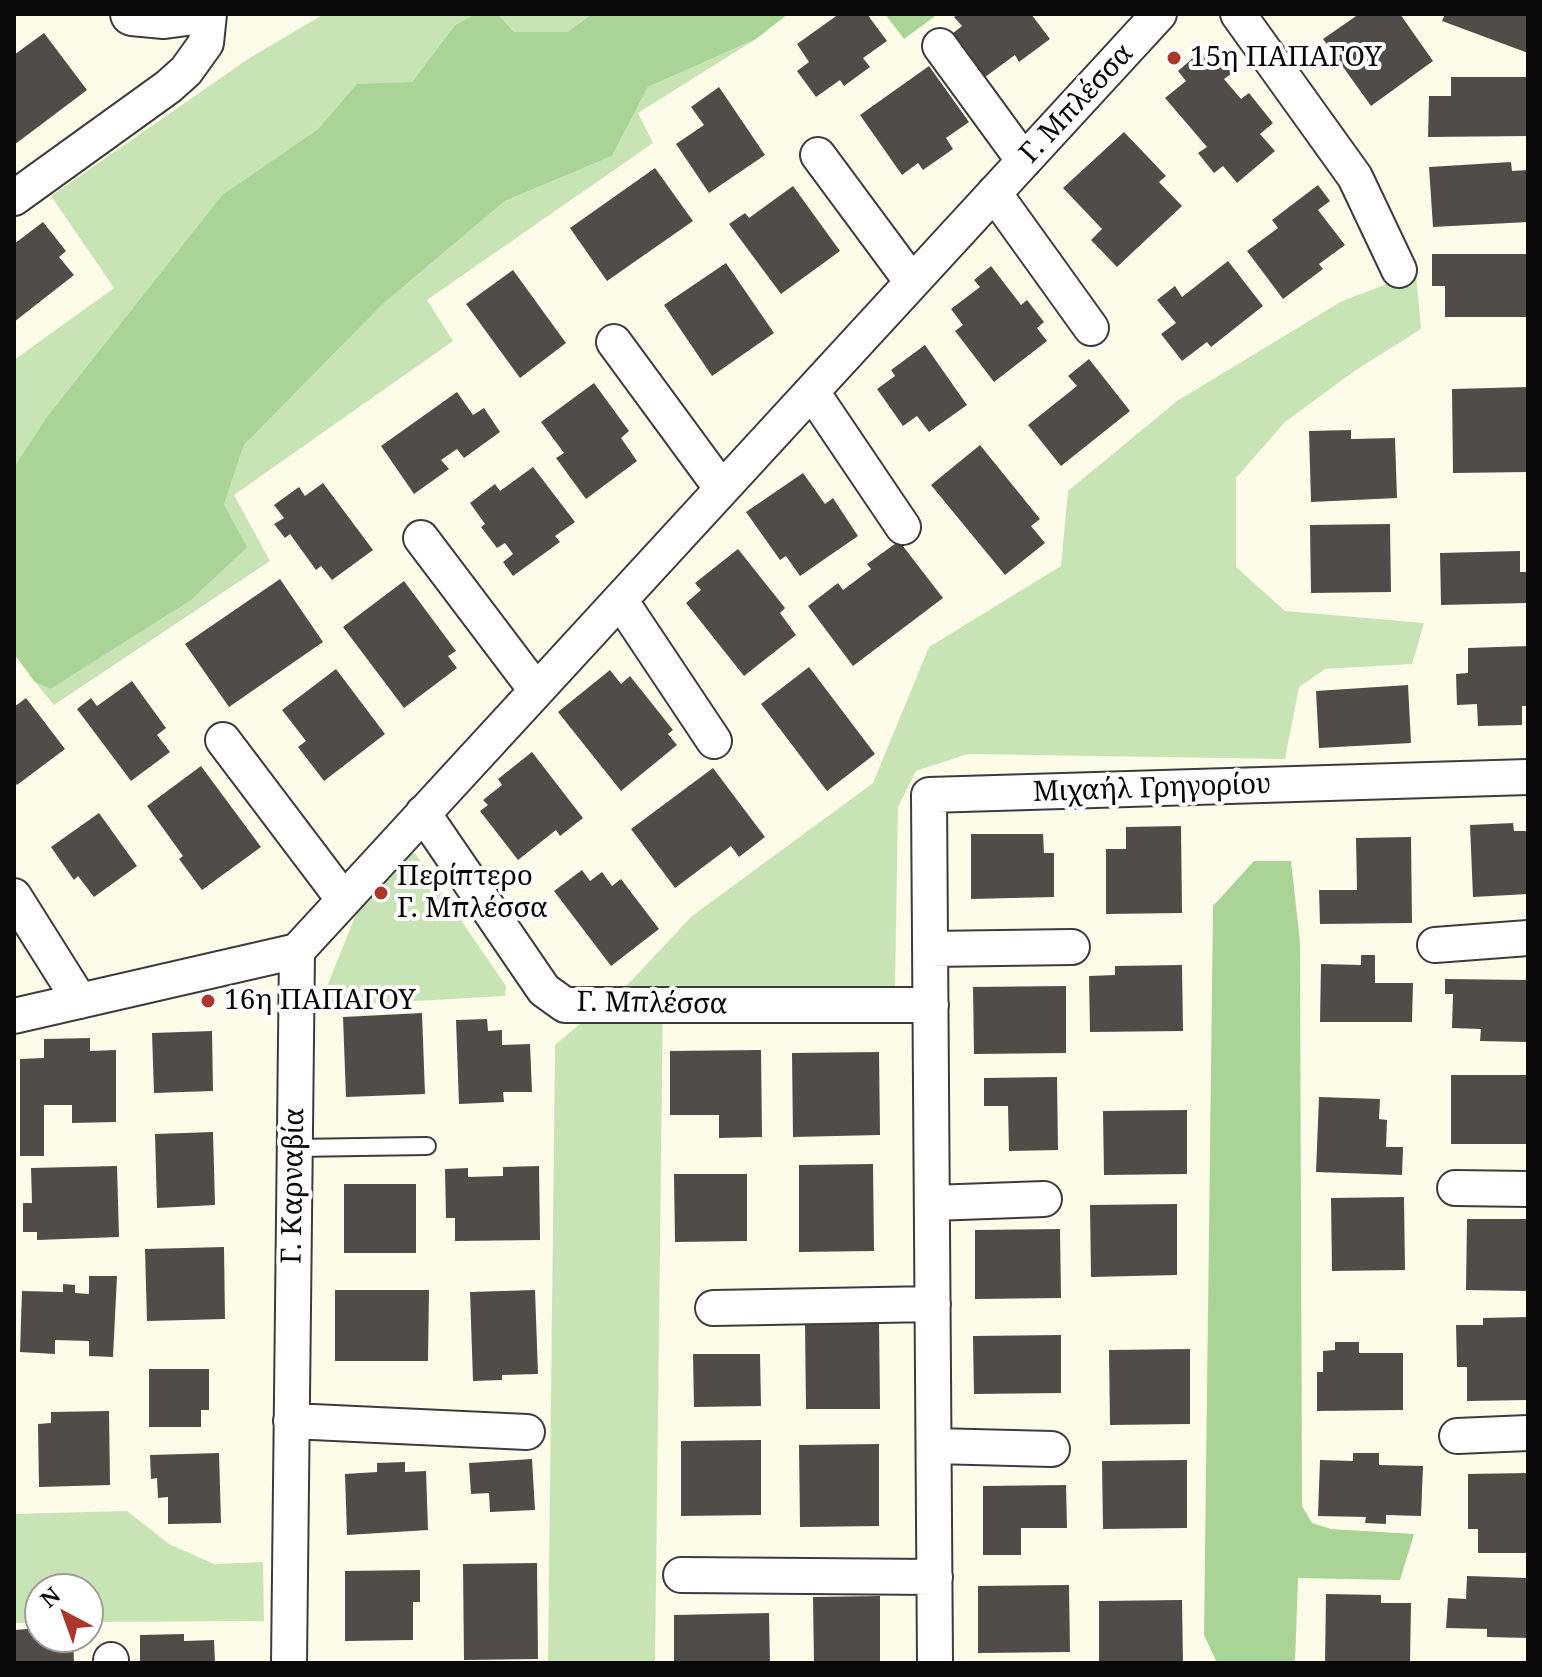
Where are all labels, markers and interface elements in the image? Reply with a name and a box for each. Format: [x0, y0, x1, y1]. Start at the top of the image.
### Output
street label: Γ. Μπλέσσα [1013, 37, 1141, 171]
place label: 15η ΠΑΠΑΓΟΥ [1190, 41, 1382, 75]
marker: 15η ΠΑΠΑΓΟΥ [1165, 49, 1183, 67]
street label: Μιχαήλ Γρηγορίου [1032, 768, 1272, 810]
place label: Περίπτερο Γ. Μπλέσσα [397, 860, 548, 926]
marker: Περίπτερο Γ. Μπλέσσα [372, 884, 390, 902]
place label: 16η ΠΑΠΑΓΟΥ [224, 984, 416, 1018]
street label: Γ. Μπλέσσα [576, 986, 728, 1022]
marker: 16η ΠΑΠΑΓΟΥ [199, 992, 217, 1010]
street label: Γ. Καρναβία [276, 1108, 312, 1264]
north arrow [24, 1573, 104, 1653]
text: N [33, 1579, 66, 1613]

